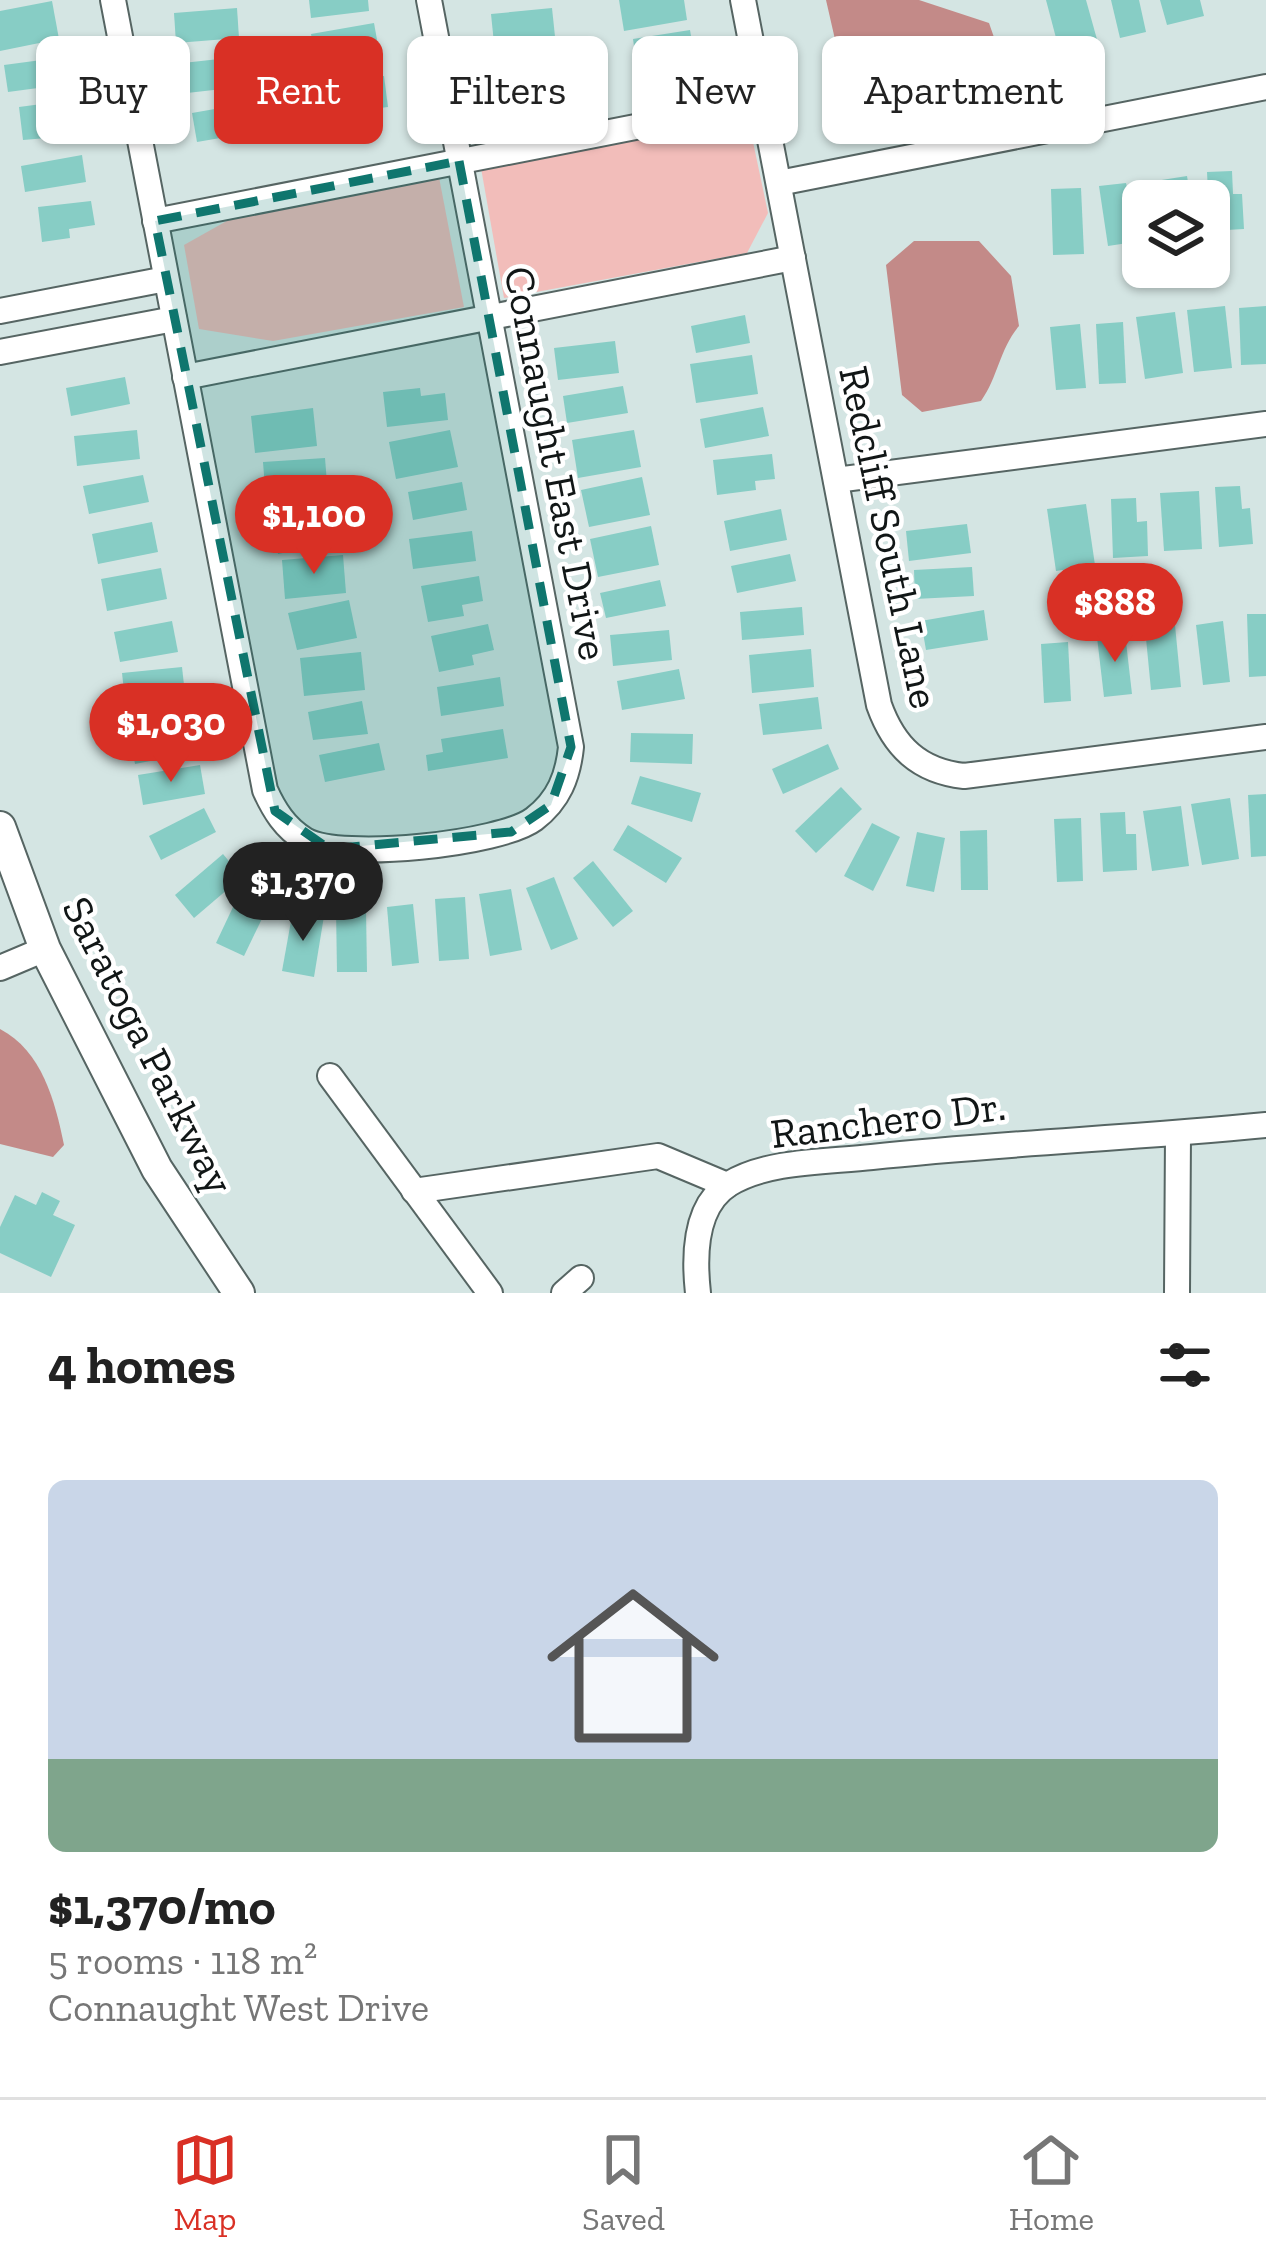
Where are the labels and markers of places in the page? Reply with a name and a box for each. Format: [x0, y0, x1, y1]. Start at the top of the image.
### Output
pin: $1,100 [216, 475, 412, 577]
pin: $888 [1044, 563, 1186, 665]
pin: $1,030 [73, 683, 269, 785]
pin: $1,370 [205, 842, 401, 944]

